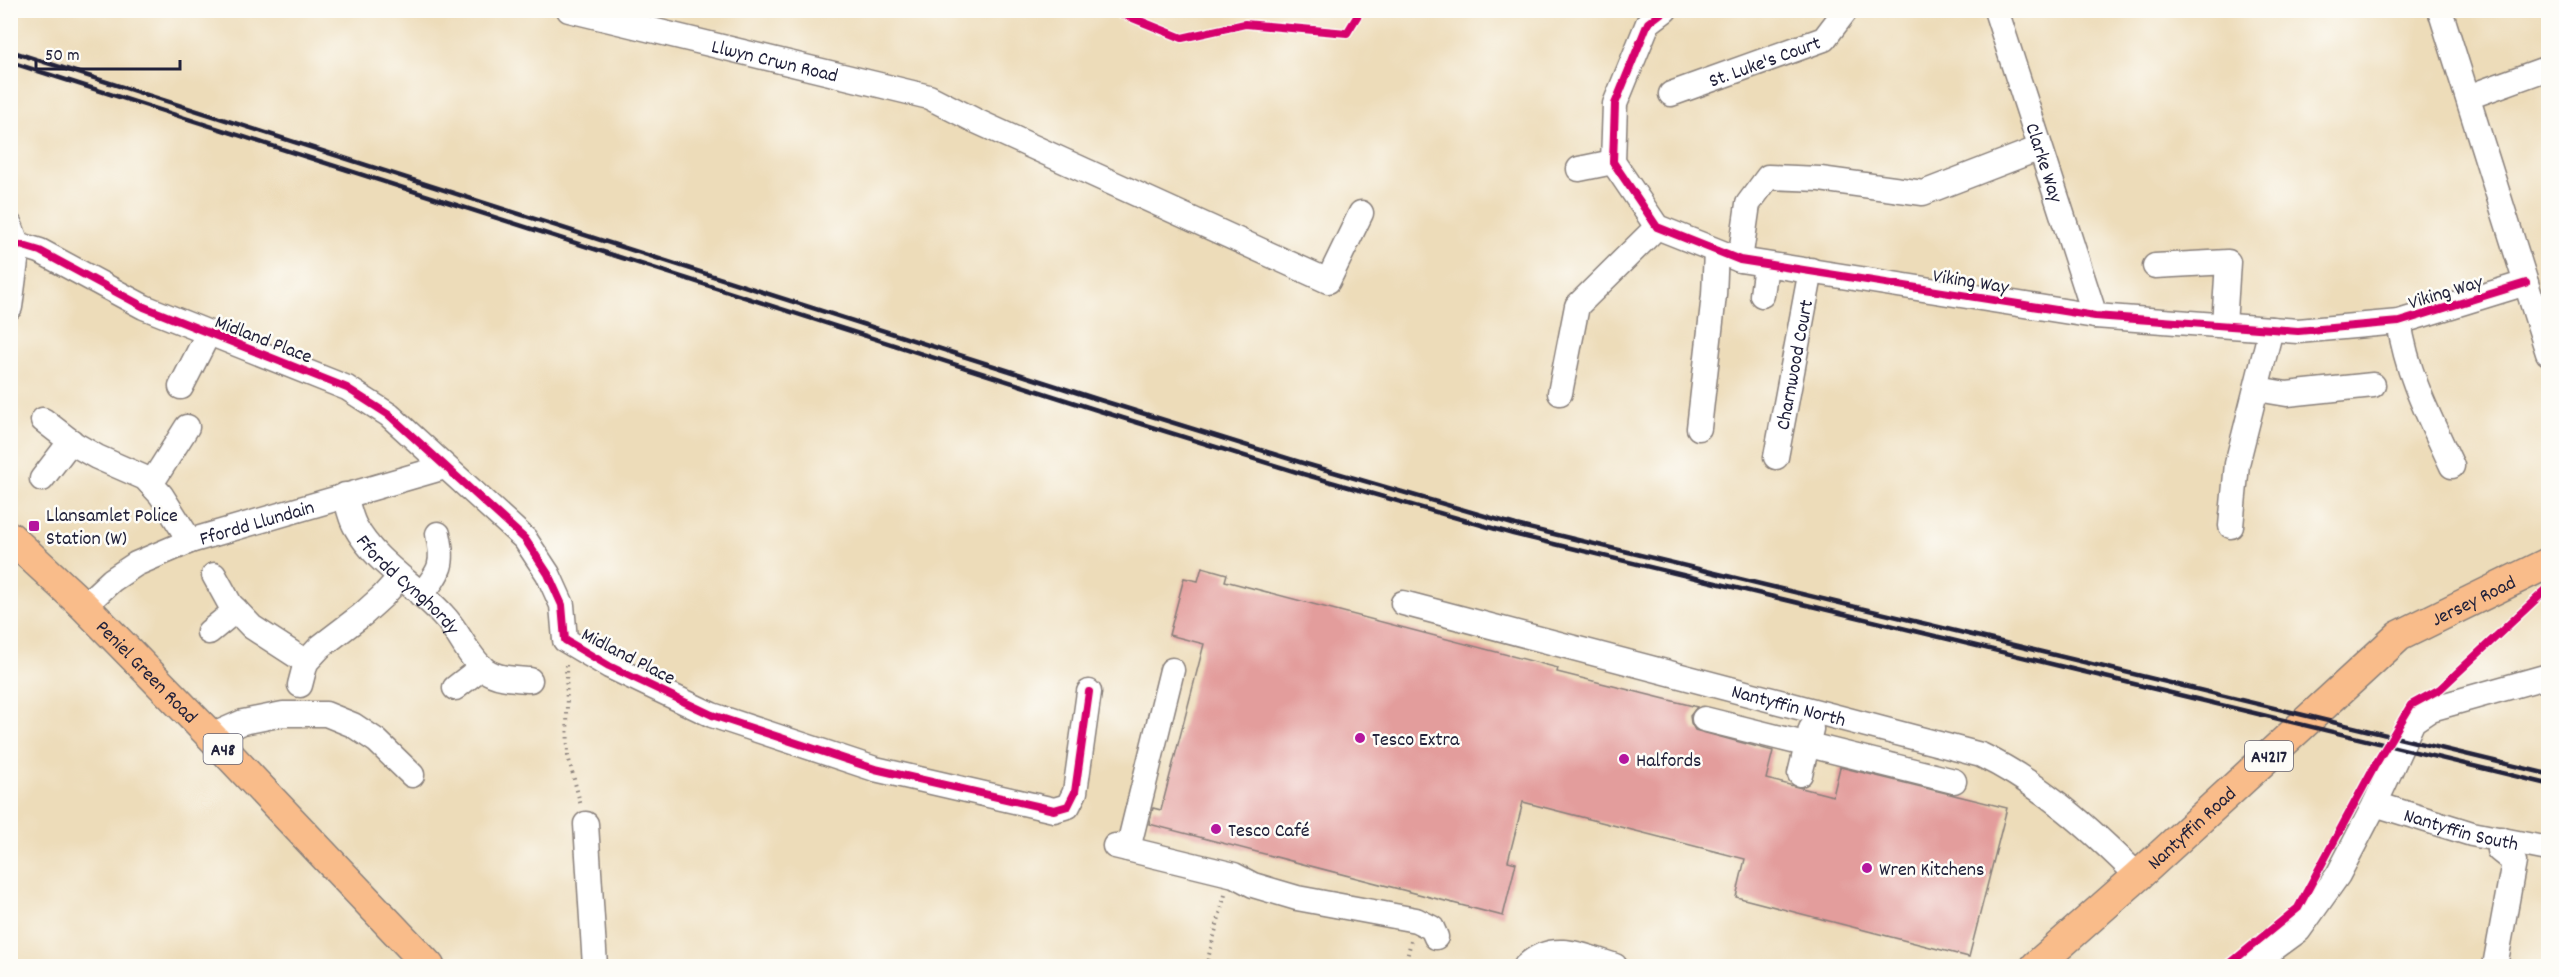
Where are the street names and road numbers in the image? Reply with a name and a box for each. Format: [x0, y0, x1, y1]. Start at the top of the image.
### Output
street label: St. Luke's Court [1705, 30, 1825, 96]
street label: Llwyn Crwn Road [708, 34, 840, 92]
street label: Clarke Way [2016, 120, 2069, 207]
street label: Viking Way [1930, 263, 2011, 303]
street label: Viking Way [2405, 269, 2487, 318]
street label: Charnwood Court [1770, 298, 1822, 433]
street label: Midland Place [210, 309, 316, 372]
street label: Ffordd Llundain [197, 495, 318, 554]
street label: Ffordd Cynghordy [348, 530, 465, 642]
street label: Jersey Road [2427, 570, 2521, 635]
street label: Peniel Green Road [88, 615, 203, 731]
street label: Midland Place [576, 622, 680, 693]
street label: Nantyffin North [1728, 679, 1848, 736]
road number: A48 [204, 734, 242, 764]
road number: A4217 [2245, 741, 2293, 771]
street label: Nantyffin Road [2142, 781, 2244, 878]
street label: Nantyffin South [2400, 803, 2520, 860]

